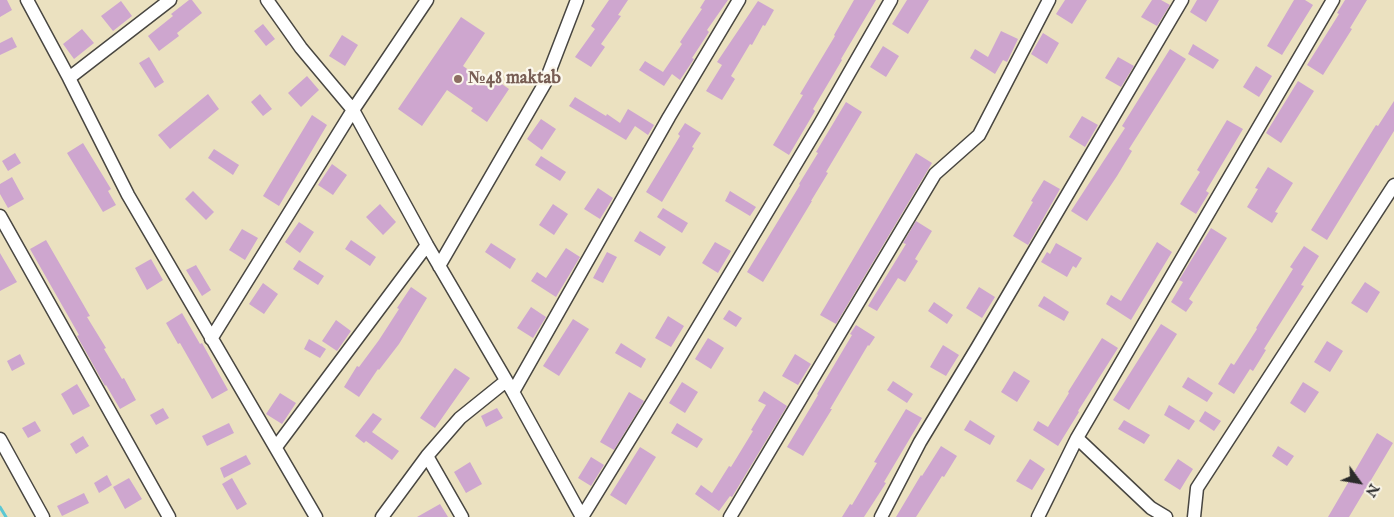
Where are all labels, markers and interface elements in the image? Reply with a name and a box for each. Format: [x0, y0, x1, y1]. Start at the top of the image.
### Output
place label: №48 maktab [468, 68, 561, 90]
marker: №48 maktab [452, 73, 464, 85]
north arrow [1334, 457, 1384, 507]
text: N [1361, 480, 1383, 500]

